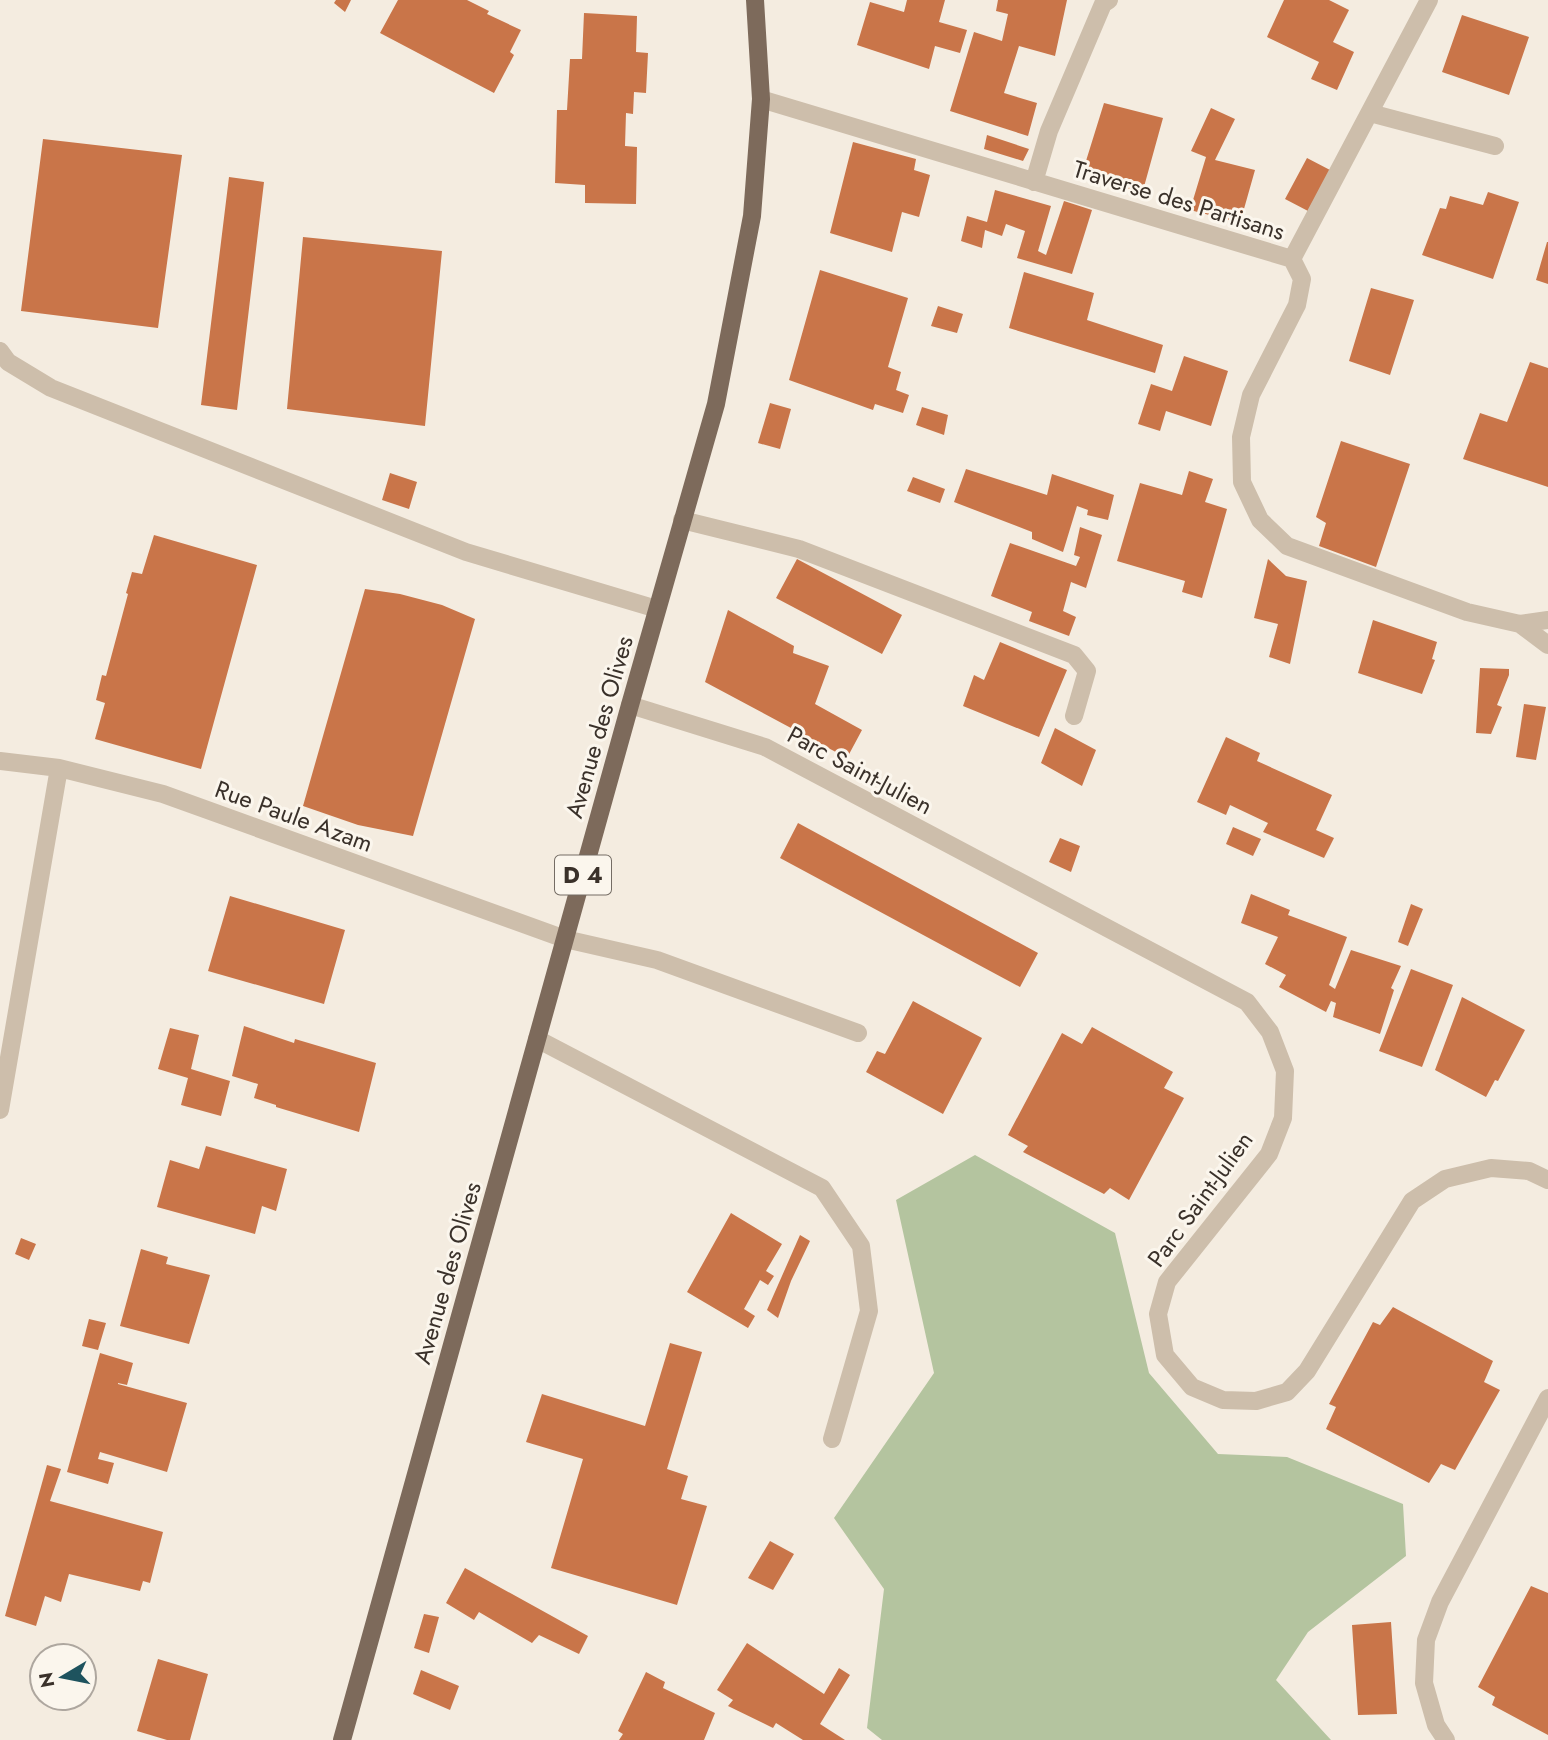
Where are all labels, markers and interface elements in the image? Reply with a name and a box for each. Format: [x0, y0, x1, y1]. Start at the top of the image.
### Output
street label: Traverse des Partisans [1069, 151, 1289, 249]
street label: Avenue des Olives [556, 632, 642, 822]
street label: Parc Saint-Julien [781, 717, 939, 823]
street label: Rue Paule Azam [210, 771, 378, 861]
road number: D 4 [555, 856, 611, 894]
street label: Parc Saint-Julien [1139, 1124, 1261, 1274]
street label: Avenue des Olives [404, 1178, 490, 1368]
north arrow [28, 1642, 98, 1712]
text: N [32, 1670, 61, 1690]

